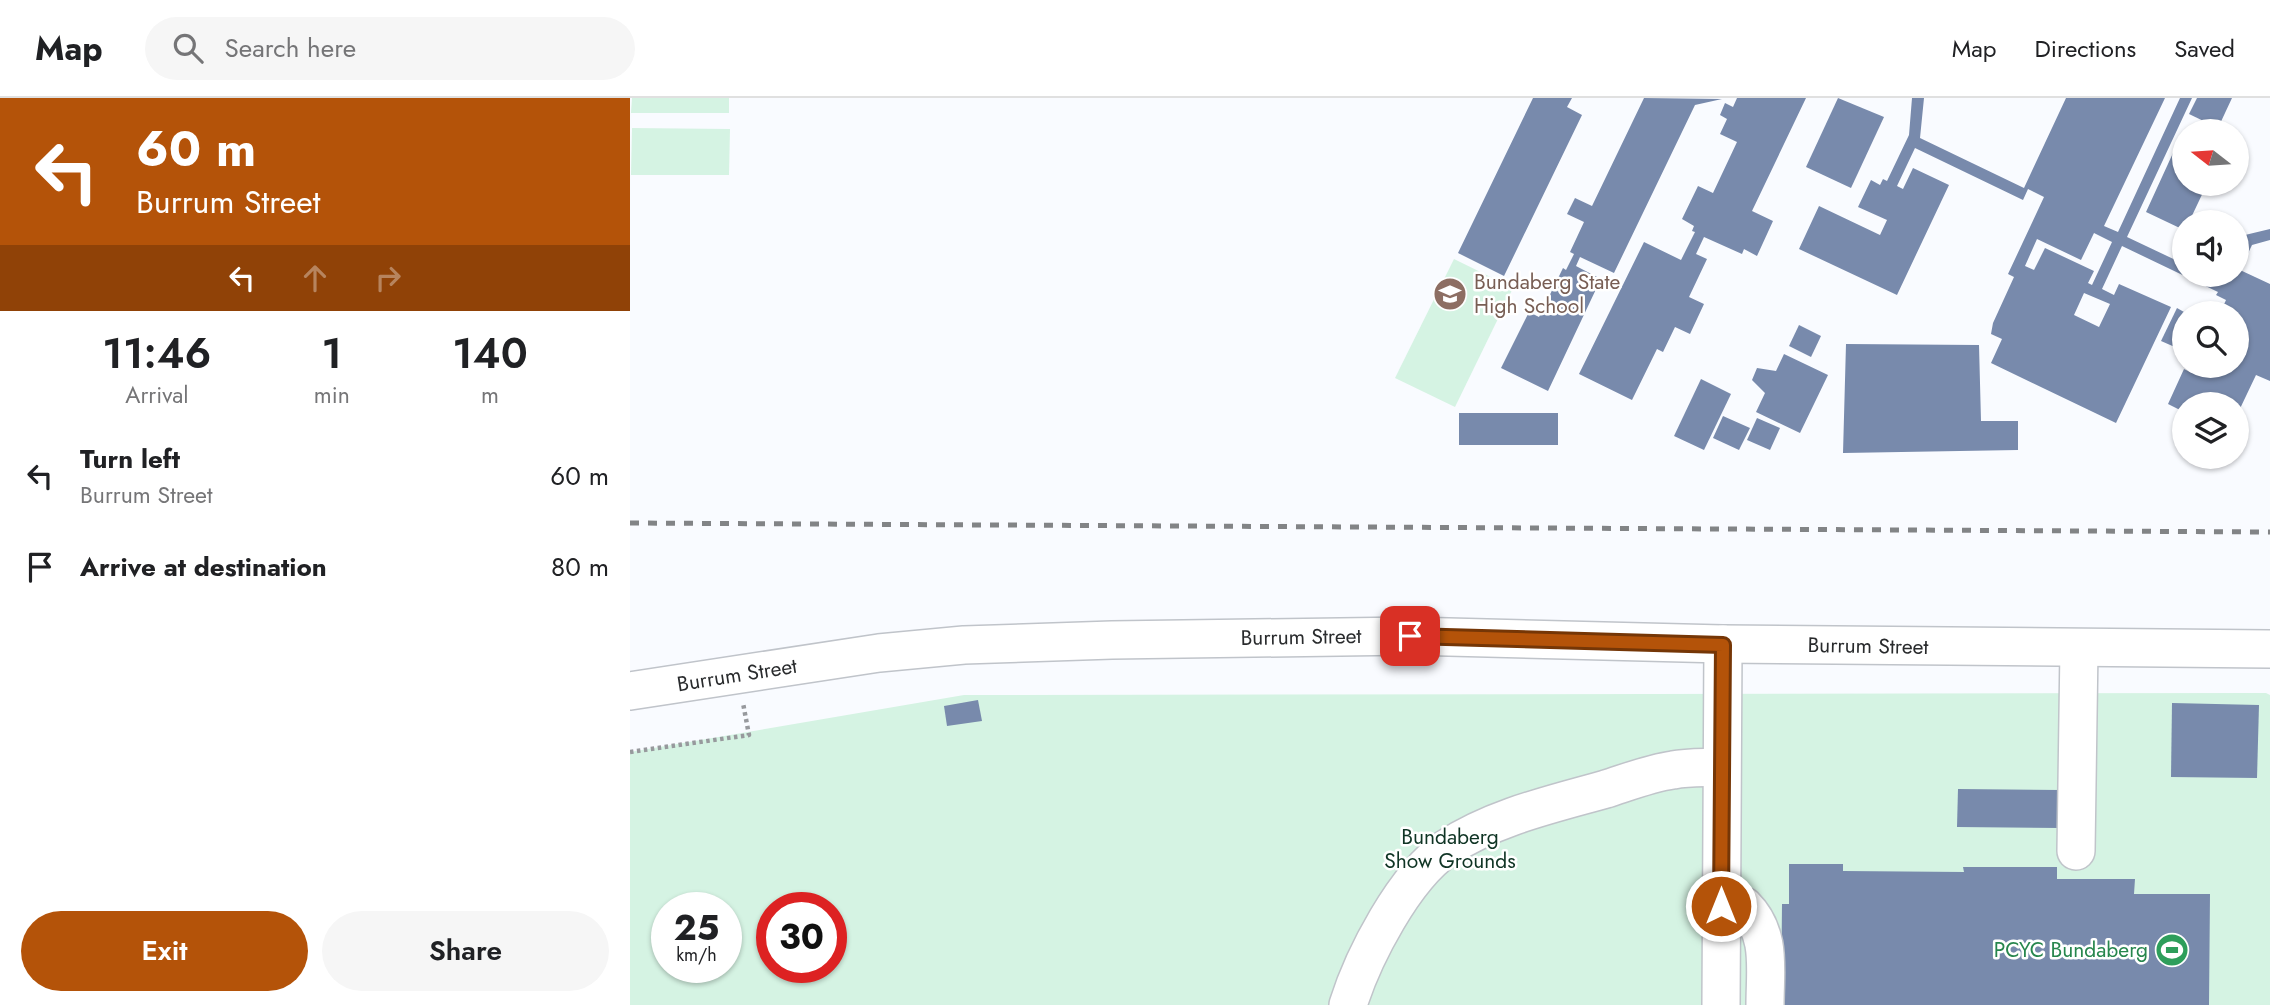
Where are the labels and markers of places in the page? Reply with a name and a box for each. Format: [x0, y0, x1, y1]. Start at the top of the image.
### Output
place label: Bundaberg State High School [1474, 267, 1620, 321]
school or university icon: Bundaberg State High School [1431, 275, 1469, 313]
pin [1380, 606, 1440, 666]
sports icon: PCYC Bundaberg [2153, 931, 2191, 969]
place label: PCYC Bundaberg [1994, 935, 2148, 965]

